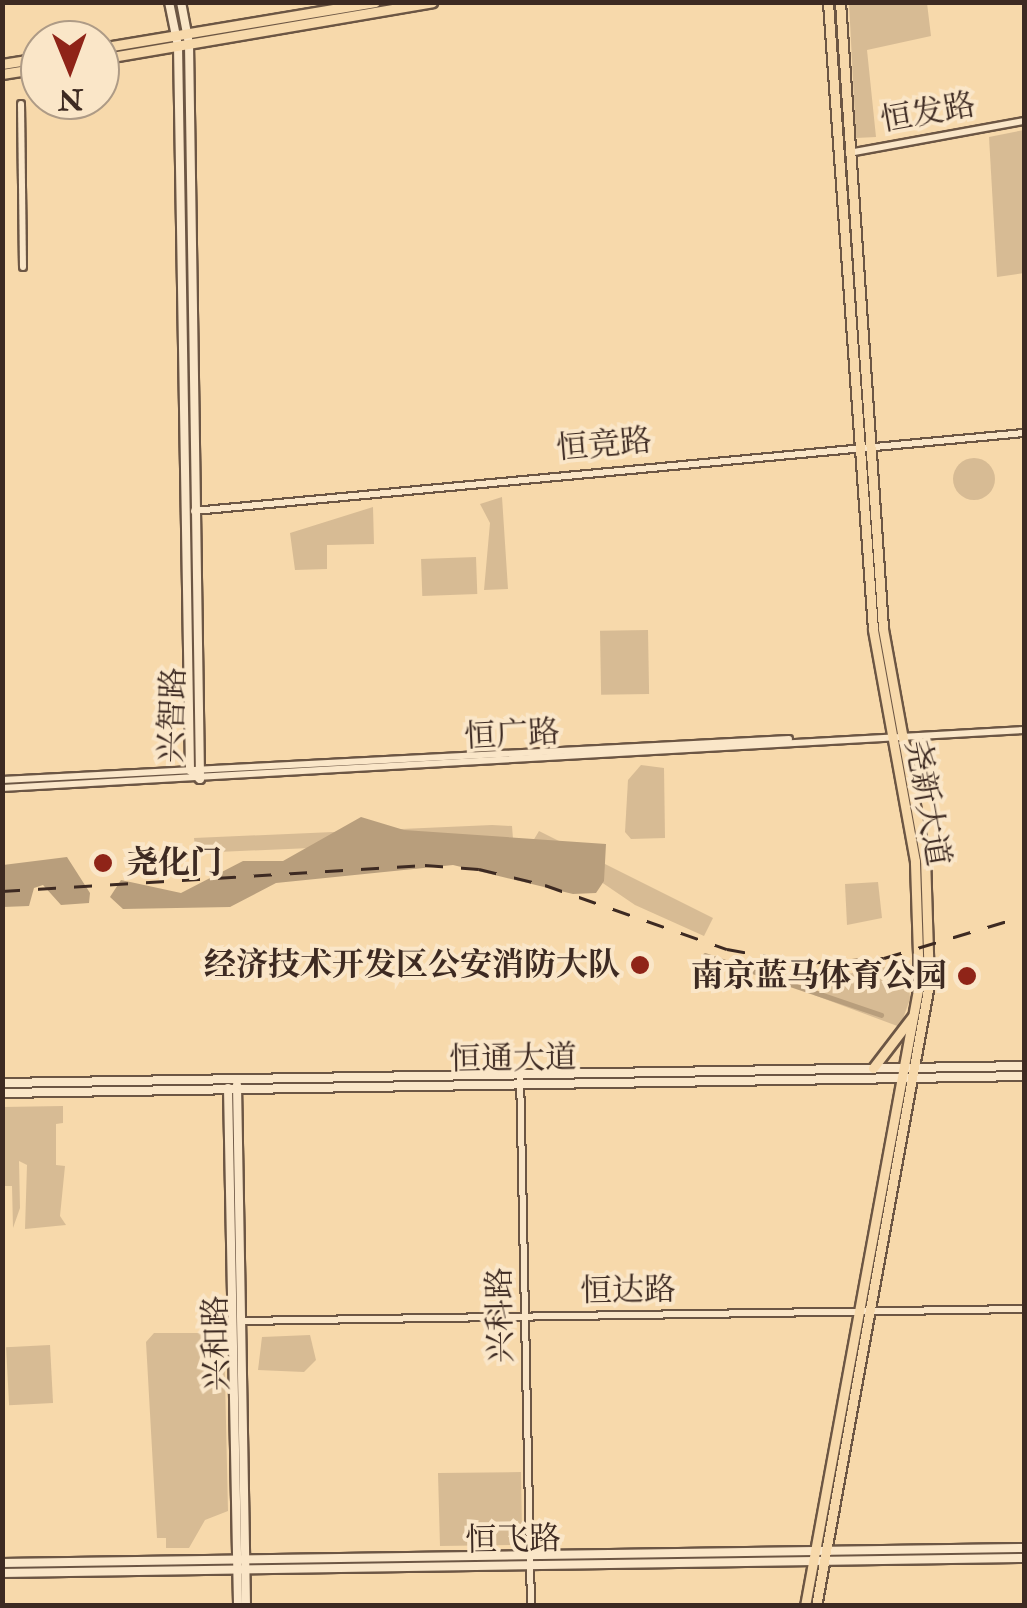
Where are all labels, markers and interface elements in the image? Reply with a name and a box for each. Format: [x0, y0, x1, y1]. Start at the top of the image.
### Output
north arrow [20, 20, 120, 120]
text: N [58, 81, 83, 116]
street label: 恒发路 [877, 86, 979, 140]
street label: 恒竞路 [555, 422, 653, 468]
street label: 兴智路 [152, 666, 194, 764]
street label: 恒广路 [463, 713, 561, 757]
street label: 尧新大道 [897, 737, 957, 869]
place label: 尧化门 [126, 844, 222, 882]
marker: 尧化门 [90, 850, 116, 876]
place label: 经济技术开发区公安消防大队 [204, 946, 620, 984]
marker: 经济技术开发区公安消防大队 [629, 954, 651, 976]
place label: 南京蓝马体育公园 [691, 957, 947, 995]
marker: 南京蓝马体育公园 [956, 965, 978, 987]
street label: 恒通大道 [449, 1039, 577, 1079]
street label: 兴科路 [481, 1267, 521, 1363]
street label: 恒达路 [580, 1271, 676, 1311]
street label: 兴和路 [197, 1295, 237, 1391]
street label: 恒飞路 [465, 1520, 561, 1560]

